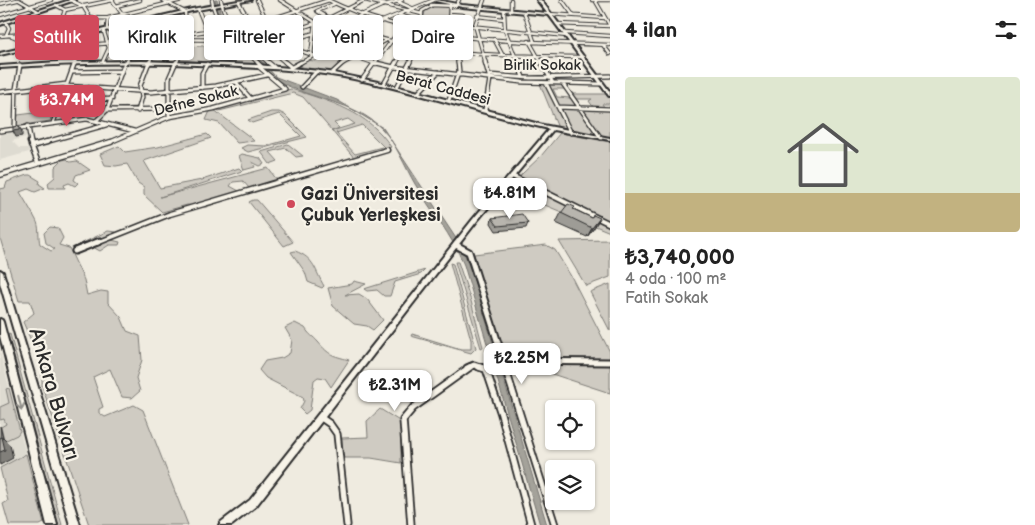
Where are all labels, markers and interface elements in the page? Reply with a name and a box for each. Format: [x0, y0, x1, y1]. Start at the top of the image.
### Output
chip: Satılık [15, 15, 99, 60]
chip: Kiralık [109, 15, 194, 60]
chip: Filtreler [204, 15, 303, 60]
chip: Yeni [313, 15, 383, 60]
chip: Daire [393, 15, 473, 60]
icon: filters [992, 16, 1020, 44]
text: 4 ilan [625, 18, 677, 43]
street label: Birlik Sokak [503, 56, 582, 75]
street label: Berat Caddesi [393, 66, 493, 110]
street label: Defne Sokak [152, 81, 241, 121]
pin: ₺3.74M [26, 84, 108, 127]
text: ₺3.74M [40, 91, 94, 110]
icon: home [778, 110, 868, 200]
pin: ₺4.81M [469, 178, 551, 220]
place label: Gazi Üniversitesi Çubuk Yerleşkesi [301, 183, 441, 226]
text: ₺4.81M [484, 184, 536, 203]
marker: Gazi Üniversitesi Çubuk Yerleşkesi [285, 198, 297, 210]
text: ₺3,740,000 [625, 245, 735, 270]
text: 4 oda · 100 m² [625, 270, 726, 289]
text: Fatih Sokak [625, 289, 708, 308]
street label: Ankara Bulvarı [23, 325, 85, 463]
pin: ₺2.25M [481, 342, 563, 385]
text: ₺2.25M [495, 349, 549, 368]
pin: ₺2.31M [354, 370, 436, 412]
text: ₺2.31M [369, 376, 421, 395]
one-way arrow [16, 395, 25, 411]
map controls [545, 400, 595, 510]
button: locate [545, 400, 595, 450]
button: layers [545, 460, 595, 510]

